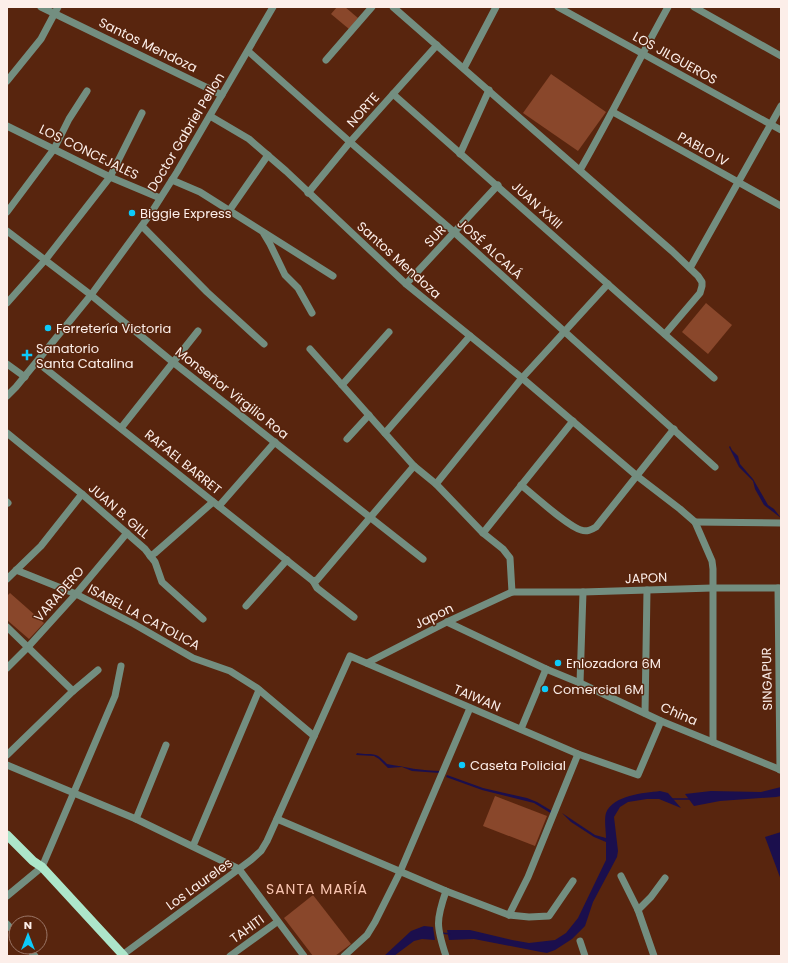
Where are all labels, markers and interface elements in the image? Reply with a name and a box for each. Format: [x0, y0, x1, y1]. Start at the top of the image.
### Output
street label: Santos Mendoza [96, 13, 200, 77]
street label: LOS JILGUEROS [629, 27, 721, 89]
street label: Doctor Gabriel Pellon [143, 69, 229, 195]
street label: NORTE [342, 88, 384, 132]
street label: LOS CONCEJALES [36, 120, 142, 184]
street label: PABLO IV [674, 127, 732, 171]
street label: JUAN XXIII [507, 177, 567, 233]
place label: Biggie Express [140, 204, 232, 223]
marker: Biggie Express [127, 208, 137, 218]
street label: JOSÉ ALCALÁ [453, 214, 527, 284]
street label: Santos Mendoza [353, 217, 445, 303]
street label: SUR [420, 221, 450, 251]
place label: Ferretería Victoria [56, 319, 171, 338]
marker: Ferretería Victoria [43, 323, 53, 333]
place label: Sanatorio Santa Catalina [36, 339, 134, 373]
street label: Monseñor Virgilio Roa [171, 343, 293, 443]
marker: Sanatorio Santa Catalina [21, 349, 33, 361]
street label: RAFAEL BARRET [141, 425, 225, 499]
street label: JUAN B. GILL [84, 479, 154, 543]
street label: VARADERO [29, 562, 89, 626]
street label: JAPON [624, 568, 668, 588]
street label: ISABEL LA CATOLICA [84, 579, 204, 655]
street label: Japon [411, 598, 457, 634]
street label: SINGAPUR [757, 647, 777, 711]
place label: Enlozadora 6M [566, 654, 661, 673]
marker: Enlozadora 6M [553, 658, 563, 668]
street label: TAIWAN [450, 680, 504, 716]
place label: Comercial 6M [553, 680, 644, 699]
marker: Comercial 6M [540, 684, 550, 694]
street label: China [657, 698, 701, 730]
place label: Caseta Policial [470, 756, 566, 775]
marker: Caseta Policial [457, 760, 467, 770]
street label: Los Laureles [162, 853, 236, 915]
district label: SANTA MARÍA [266, 879, 368, 899]
street label: TAHITI [226, 910, 268, 948]
north arrow [8, 915, 48, 955]
text: N [24, 917, 32, 933]

